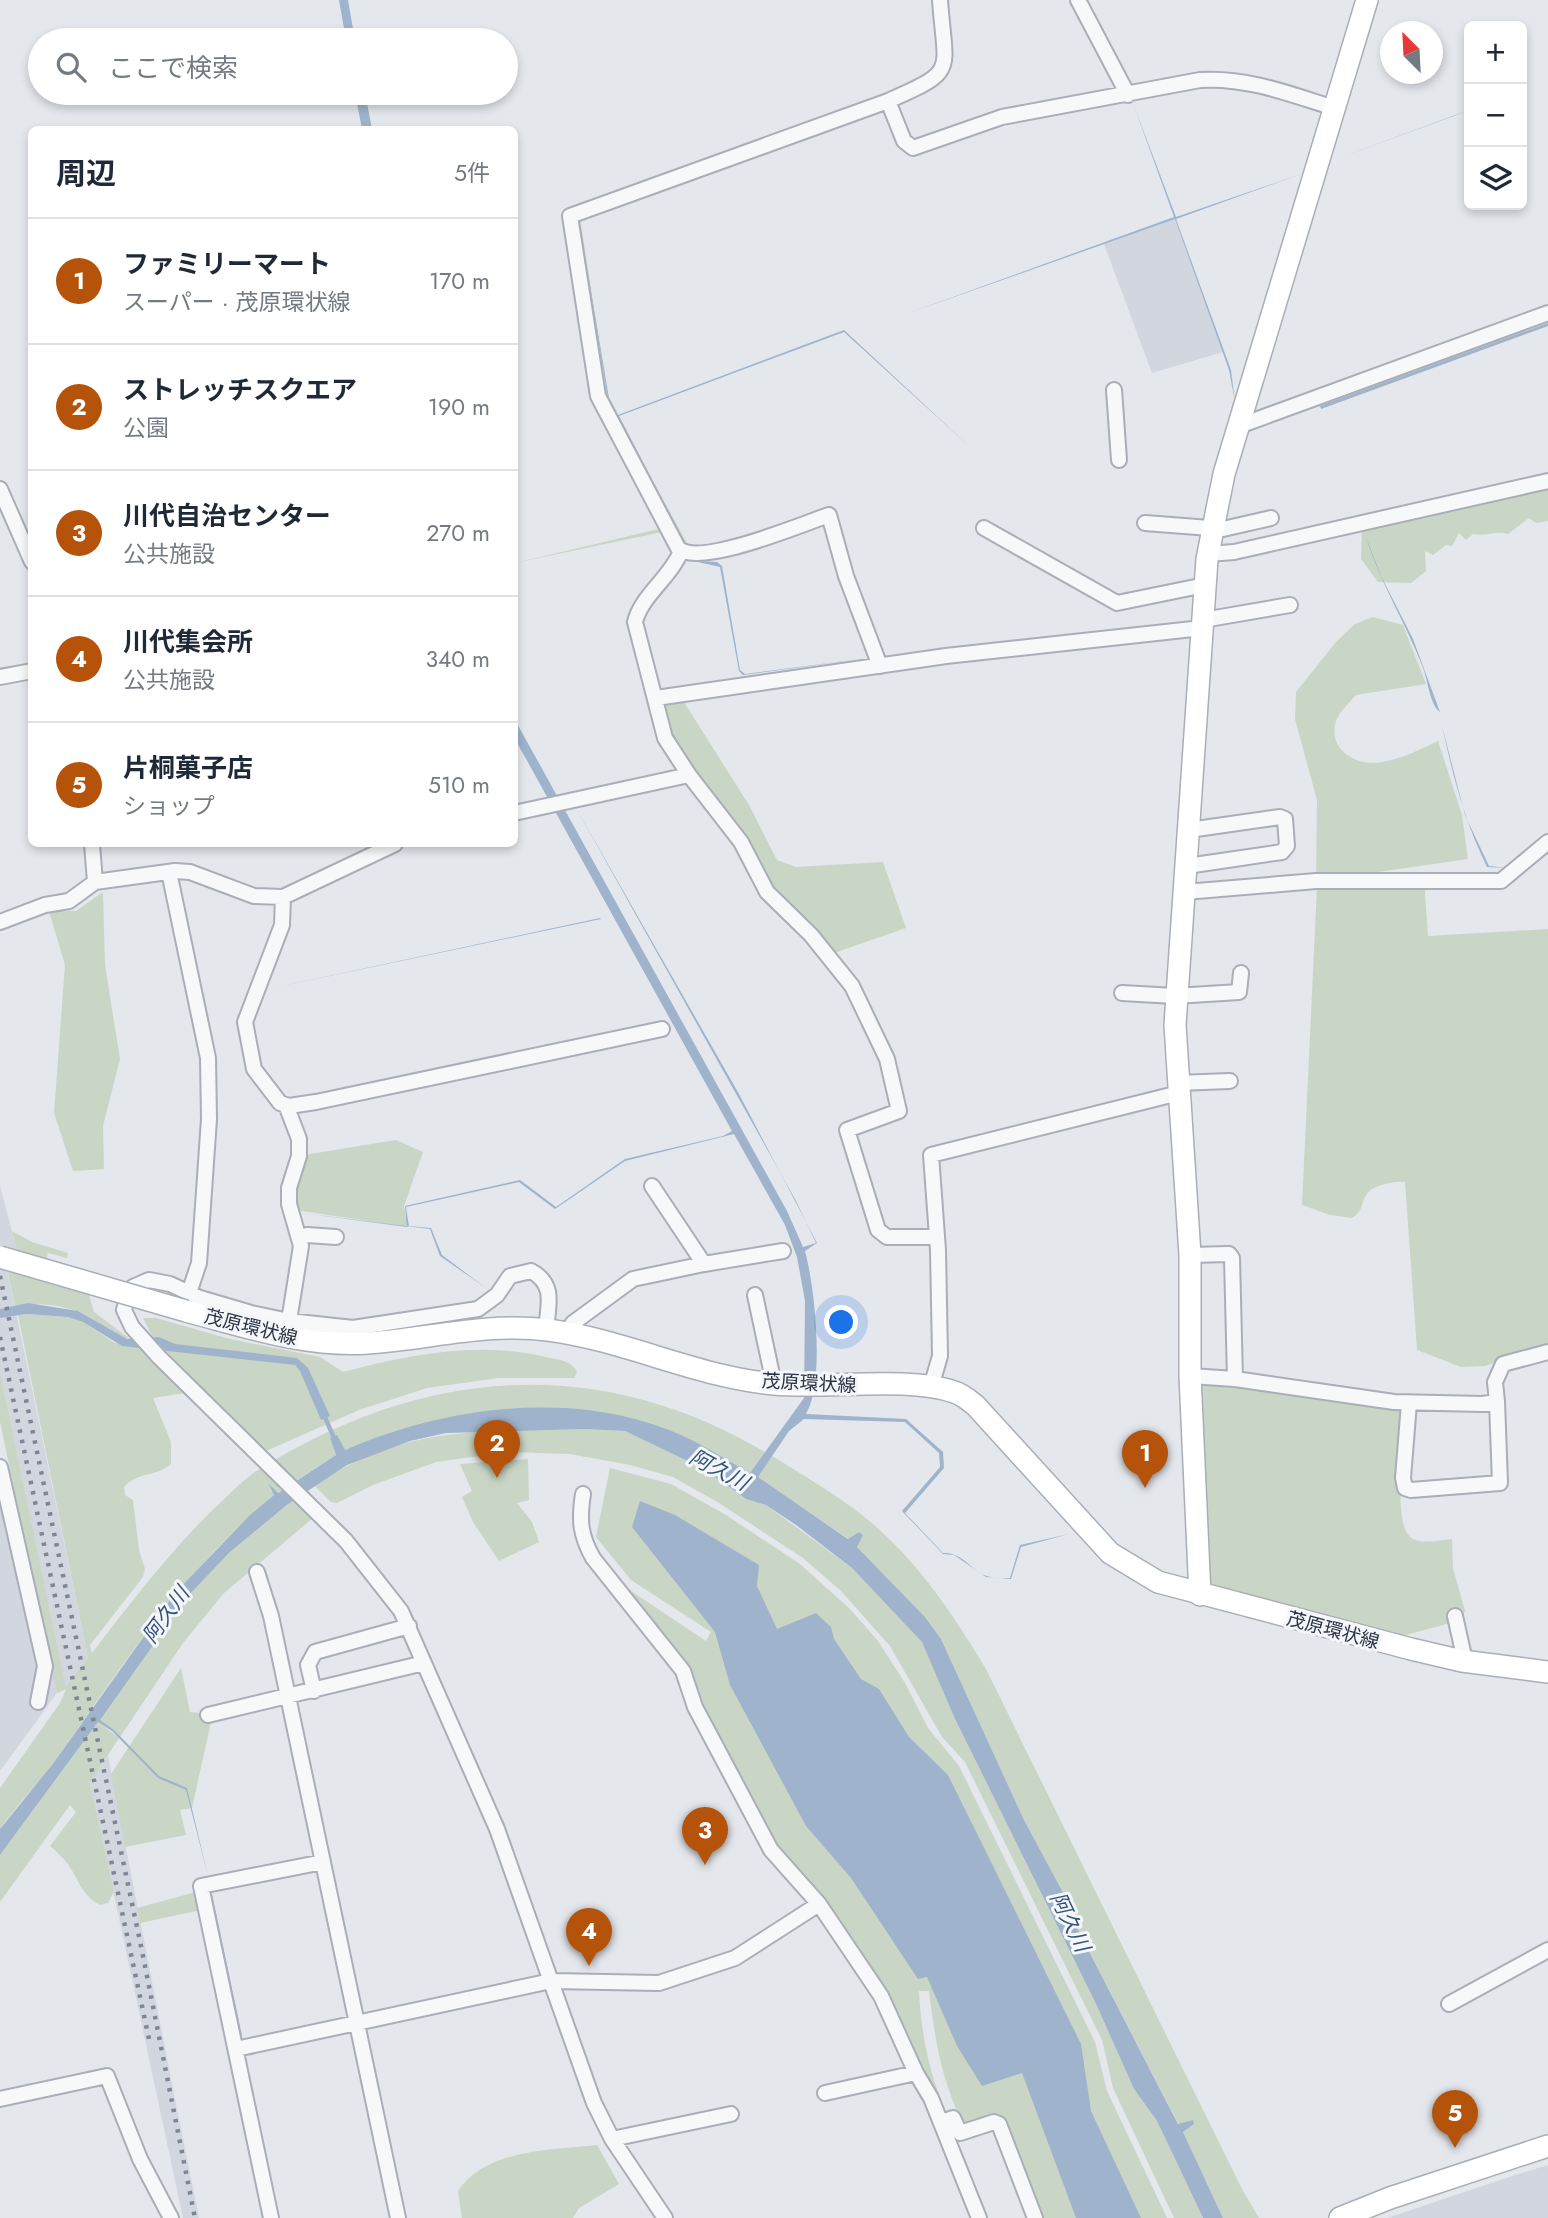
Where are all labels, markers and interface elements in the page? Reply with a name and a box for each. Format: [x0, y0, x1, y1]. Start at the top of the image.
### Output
north arrow [1380, 21, 1443, 84]
map controls [1464, 21, 1527, 210]
button: + [1464, 21, 1527, 84]
search box [28, 28, 518, 105]
icon: search [52, 48, 90, 86]
text: ここで検索 [108, 49, 238, 87]
button: − [1464, 84, 1527, 147]
button: layers [1464, 147, 1527, 210]
text: 周辺 [56, 152, 116, 195]
text: 5件 [454, 156, 490, 190]
text: ファミリーマート [123, 245, 331, 283]
text: 1 [73, 264, 85, 298]
text: 170 m [429, 264, 490, 298]
text: スーパー · 茂原環状線 [123, 285, 350, 319]
text: ストレッチスクエア [123, 371, 357, 409]
text: 2 [71, 390, 87, 424]
text: 190 m [428, 390, 490, 424]
text: 公園 [123, 411, 169, 445]
text: 川代自治センター [123, 497, 331, 535]
text: 3 [72, 516, 86, 550]
text: 270 m [426, 516, 490, 550]
text: 公共施設 [123, 537, 215, 571]
text: 川代集会所 [123, 623, 253, 661]
text: 4 [71, 642, 87, 676]
text: 340 m [425, 642, 490, 676]
text: 公共施設 [123, 663, 215, 697]
text: 片桐菓子店 [123, 749, 253, 787]
text: 5 [72, 768, 86, 802]
text: 510 m [428, 768, 490, 802]
text: ショップ [123, 789, 215, 823]
street label: 茂原環状線 [202, 1302, 300, 1352]
your location [824, 1305, 858, 1339]
street label: 茂原環状線 [761, 1367, 857, 1399]
pin: 2 [474, 1420, 520, 1478]
pin: 1 [1122, 1430, 1168, 1488]
water label: 阿久川 [684, 1442, 756, 1499]
water label: 阿久川 [135, 1579, 198, 1649]
street label: 茂原環状線 [1284, 1605, 1382, 1655]
pin: 3 [682, 1807, 728, 1865]
water label: 阿久川 [1043, 1887, 1098, 1959]
pin: 4 [566, 1908, 612, 1966]
pin: 5 [1432, 2090, 1478, 2148]

